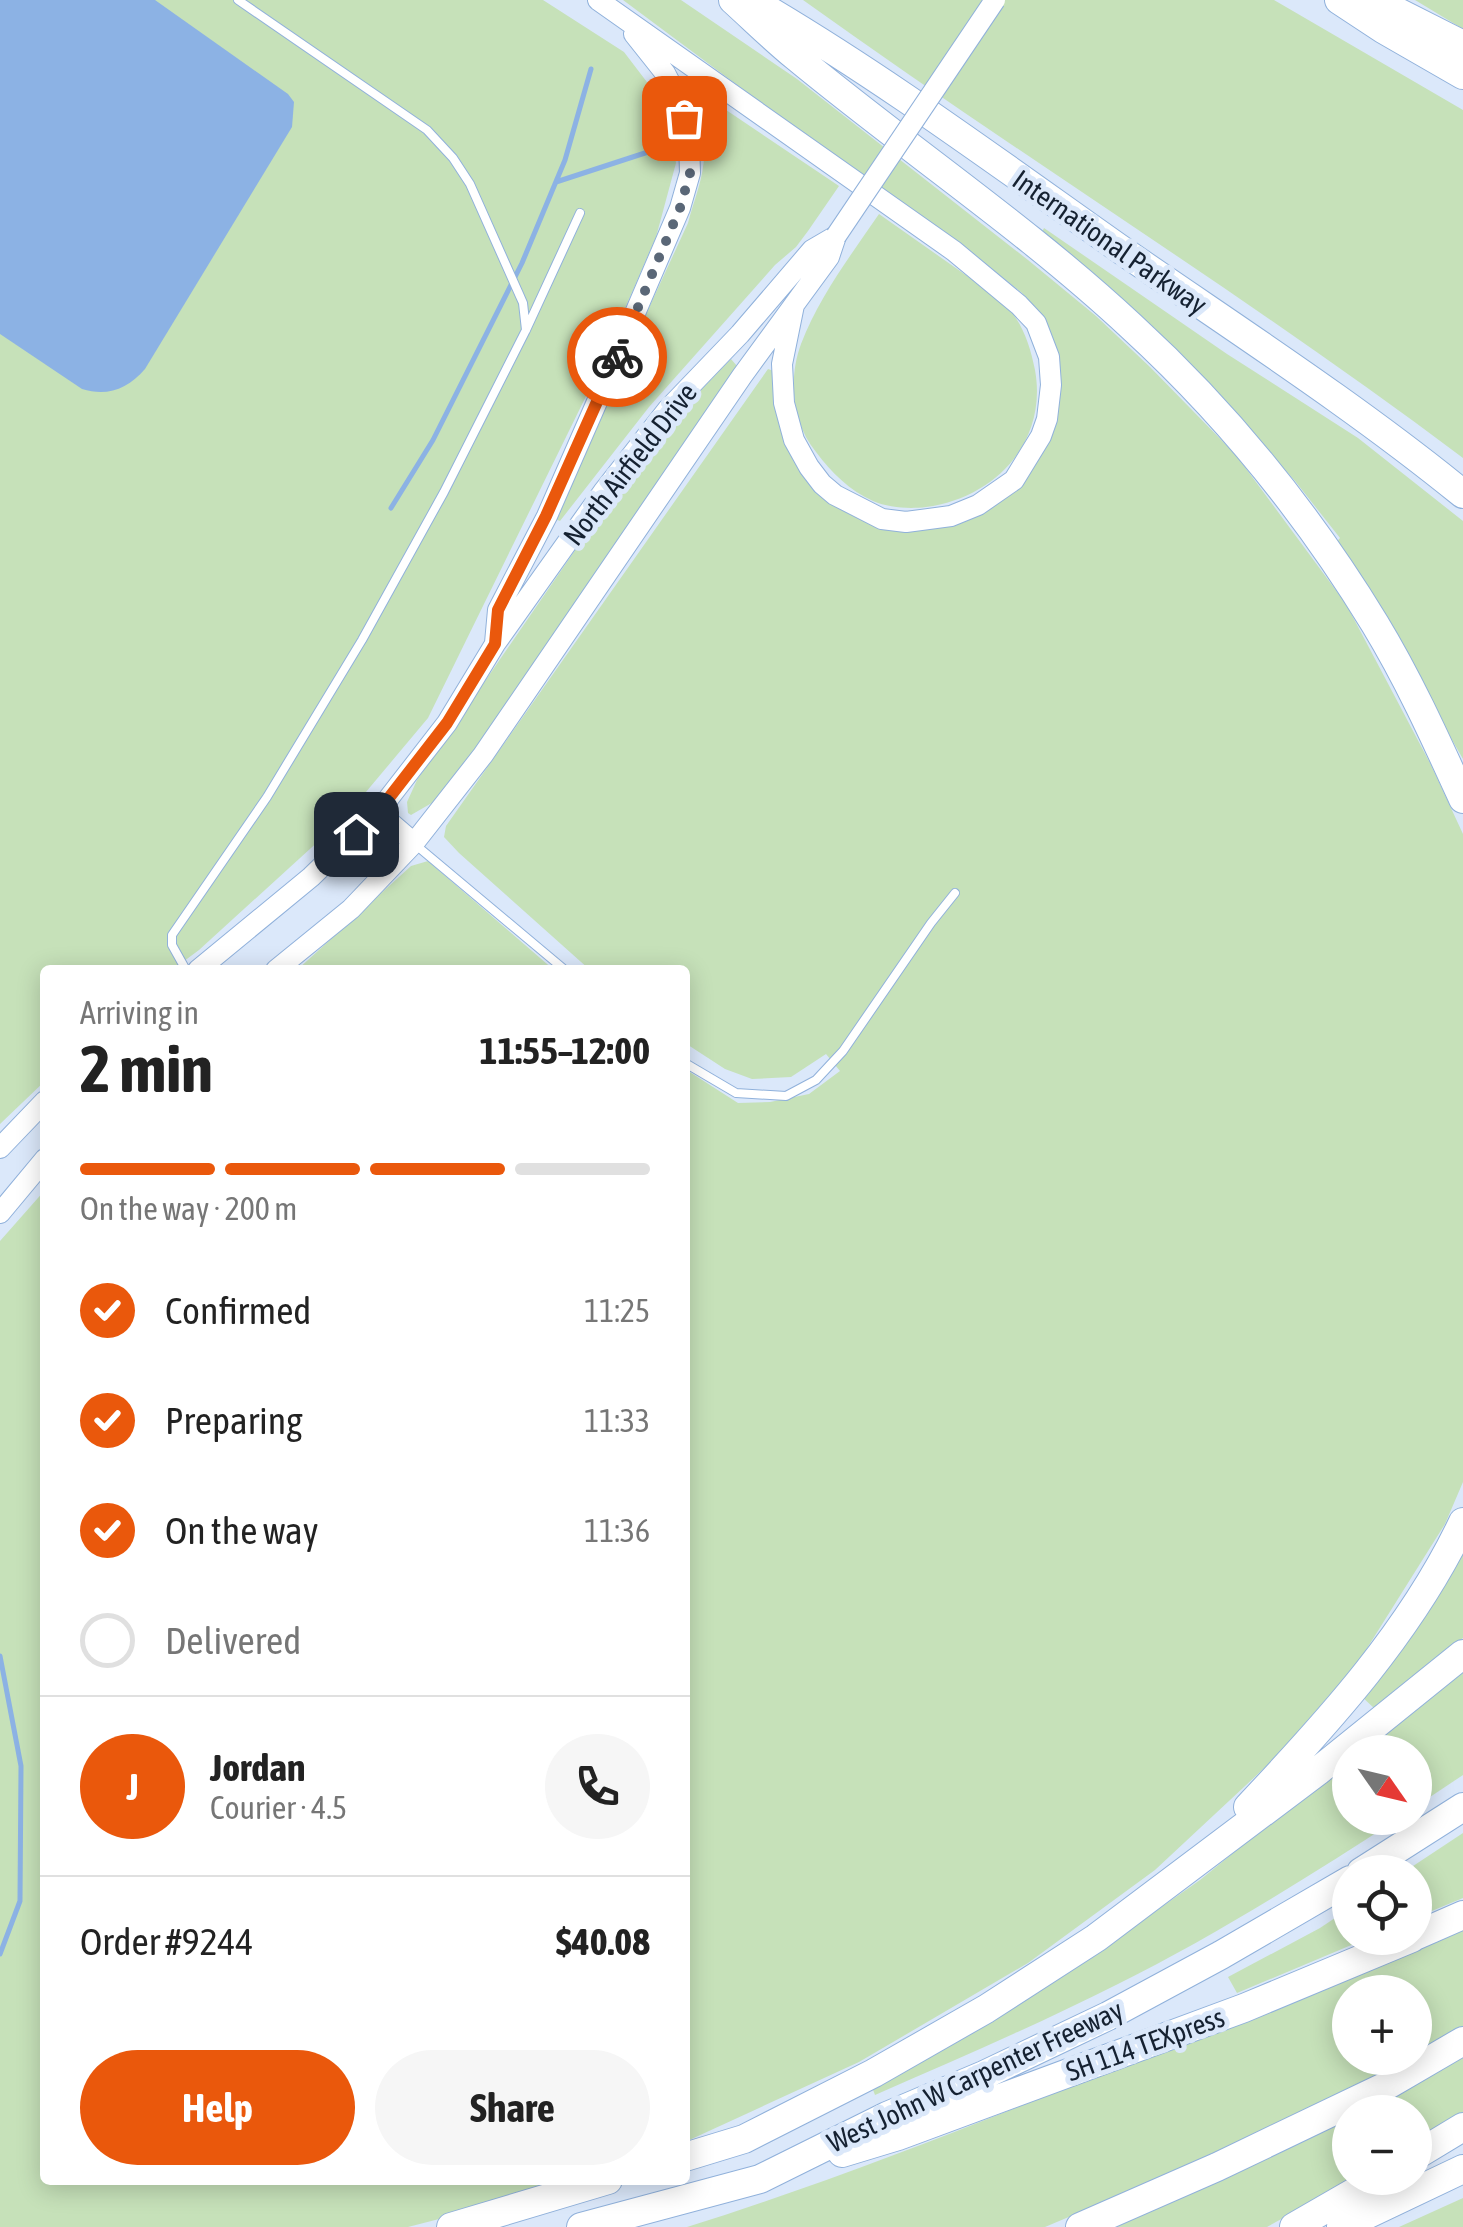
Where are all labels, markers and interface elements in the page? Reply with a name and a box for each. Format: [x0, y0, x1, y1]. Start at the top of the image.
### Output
pin [642, 76, 727, 161]
icon: bag [657, 91, 712, 146]
street label: International Parkway [1007, 163, 1213, 321]
courier [567, 307, 667, 407]
icon: bike [590, 330, 645, 385]
street label: North Airfield Drive [557, 377, 703, 551]
pin [314, 792, 399, 877]
icon: home [329, 807, 384, 862]
text: Arriving in [80, 994, 199, 1031]
text: 11:55–12:00 [480, 1029, 650, 1072]
text: 2 min [80, 1031, 213, 1106]
text: On the way · 200 m [80, 1190, 297, 1227]
icon: check [80, 1283, 135, 1338]
text: Confirmed [165, 1289, 311, 1332]
text: 11:25 [584, 1292, 650, 1329]
icon: check [80, 1393, 135, 1448]
text: Preparing [165, 1399, 303, 1442]
text: 11:33 [584, 1402, 650, 1439]
icon: check [80, 1503, 135, 1558]
text: On the way [165, 1509, 318, 1552]
text: 11:36 [584, 1512, 650, 1549]
text: Delivered [165, 1619, 301, 1662]
button: phone [545, 1734, 650, 1839]
north arrow [1332, 1735, 1432, 1835]
map controls [1332, 1735, 1432, 2195]
text: Jordan [210, 1746, 305, 1789]
text: J [126, 1765, 139, 1808]
text: Courier · 4.5 [210, 1789, 347, 1826]
button: locate [1332, 1855, 1432, 1955]
text: Order #9244 [80, 1920, 253, 1963]
text: $40.08 [556, 1920, 650, 1963]
button: + [1332, 1975, 1432, 2075]
street label: West John W Carpenter Freeway [822, 1993, 1128, 2159]
street label: SH 114 TEXpress [1062, 2001, 1228, 2087]
button: Help [80, 2050, 355, 2165]
button: Share [375, 2050, 650, 2165]
button: − [1332, 2095, 1432, 2195]

